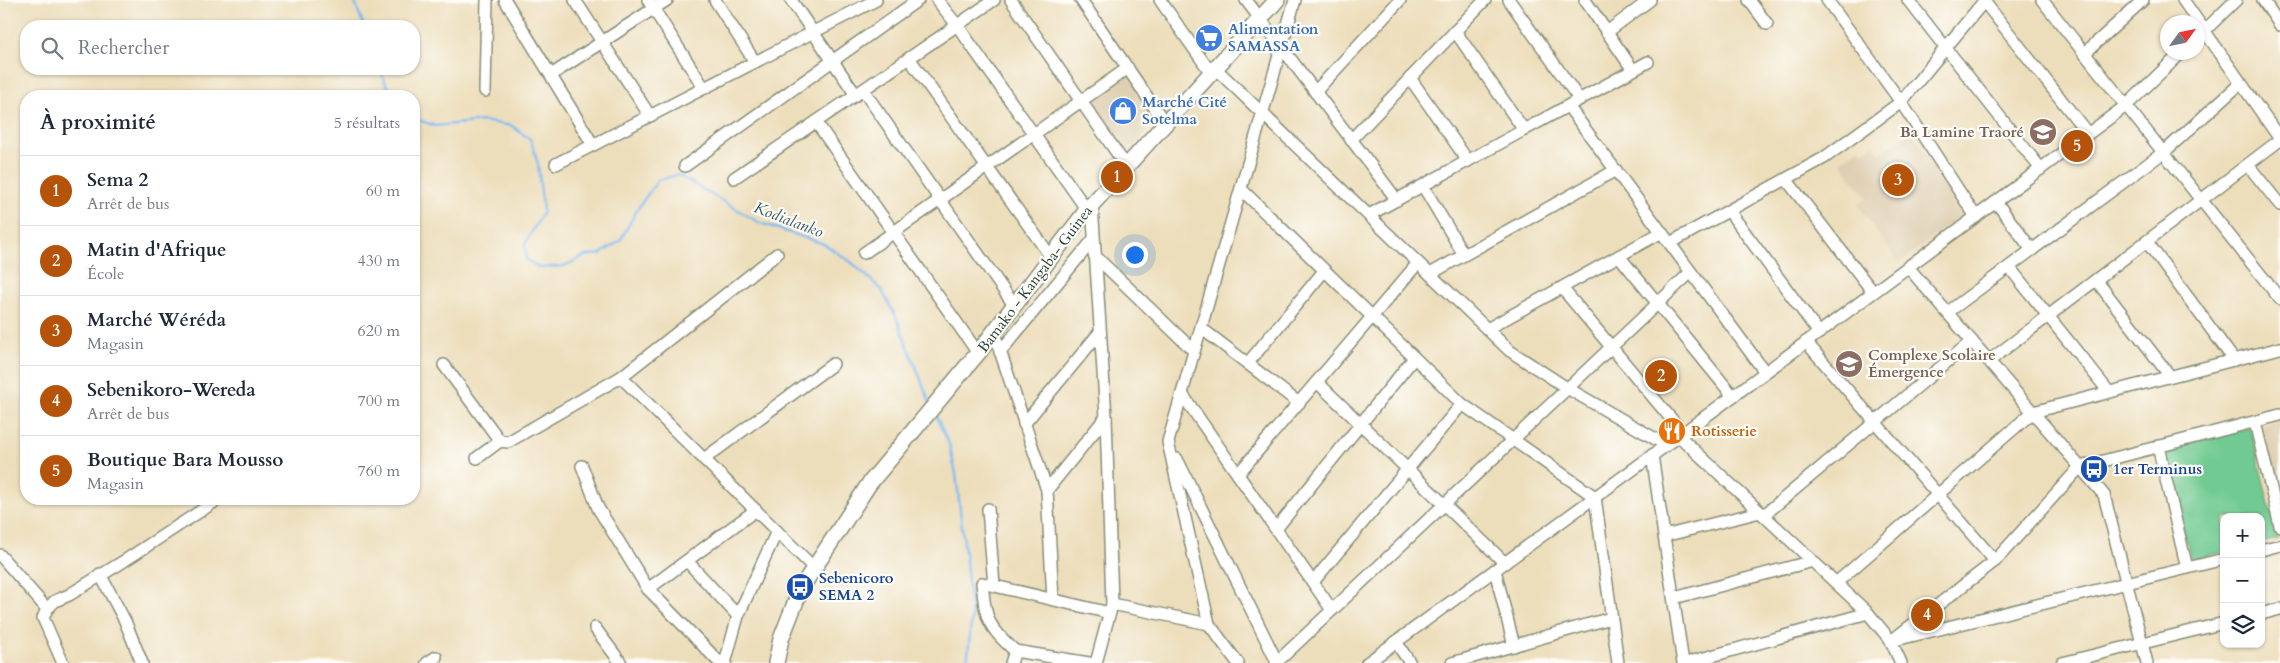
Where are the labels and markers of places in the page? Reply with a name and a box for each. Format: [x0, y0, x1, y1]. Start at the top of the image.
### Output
place label: Alimentation SAMASSA [1228, 19, 1319, 56]
supermarket icon: Alimentation SAMASSA [1194, 23, 1224, 53]
place label: Marché Cité Sotelma [1142, 92, 1227, 129]
shop icon: Marché Cité Sotelma [1108, 96, 1138, 126]
school or university icon: Ba Lamine Traoré [2028, 117, 2058, 147]
place label: Ba Lamine Traoré [1900, 122, 2024, 142]
pin: 5 [2061, 127, 2093, 165]
pin: 1 [1101, 158, 1133, 196]
pin: 3 [1882, 161, 1914, 199]
place label: Complexe Scolaire Émergence [1868, 345, 1996, 382]
school or university icon: Complexe Scolaire Émergence [1834, 349, 1864, 379]
pin: 2 [1645, 357, 1677, 395]
restaurant icon: Rotisserie [1657, 416, 1687, 446]
place label: Rotisserie [1691, 421, 1757, 441]
bus stop icon: 1er Terminus [2079, 454, 2109, 484]
place label: 1er Terminus [2113, 459, 2202, 479]
place label: Sebenicoro SEMA 2 [819, 568, 894, 605]
bus stop icon: Sebenicoro SEMA 2 [785, 572, 815, 602]
pin: 4 [1911, 596, 1943, 634]

